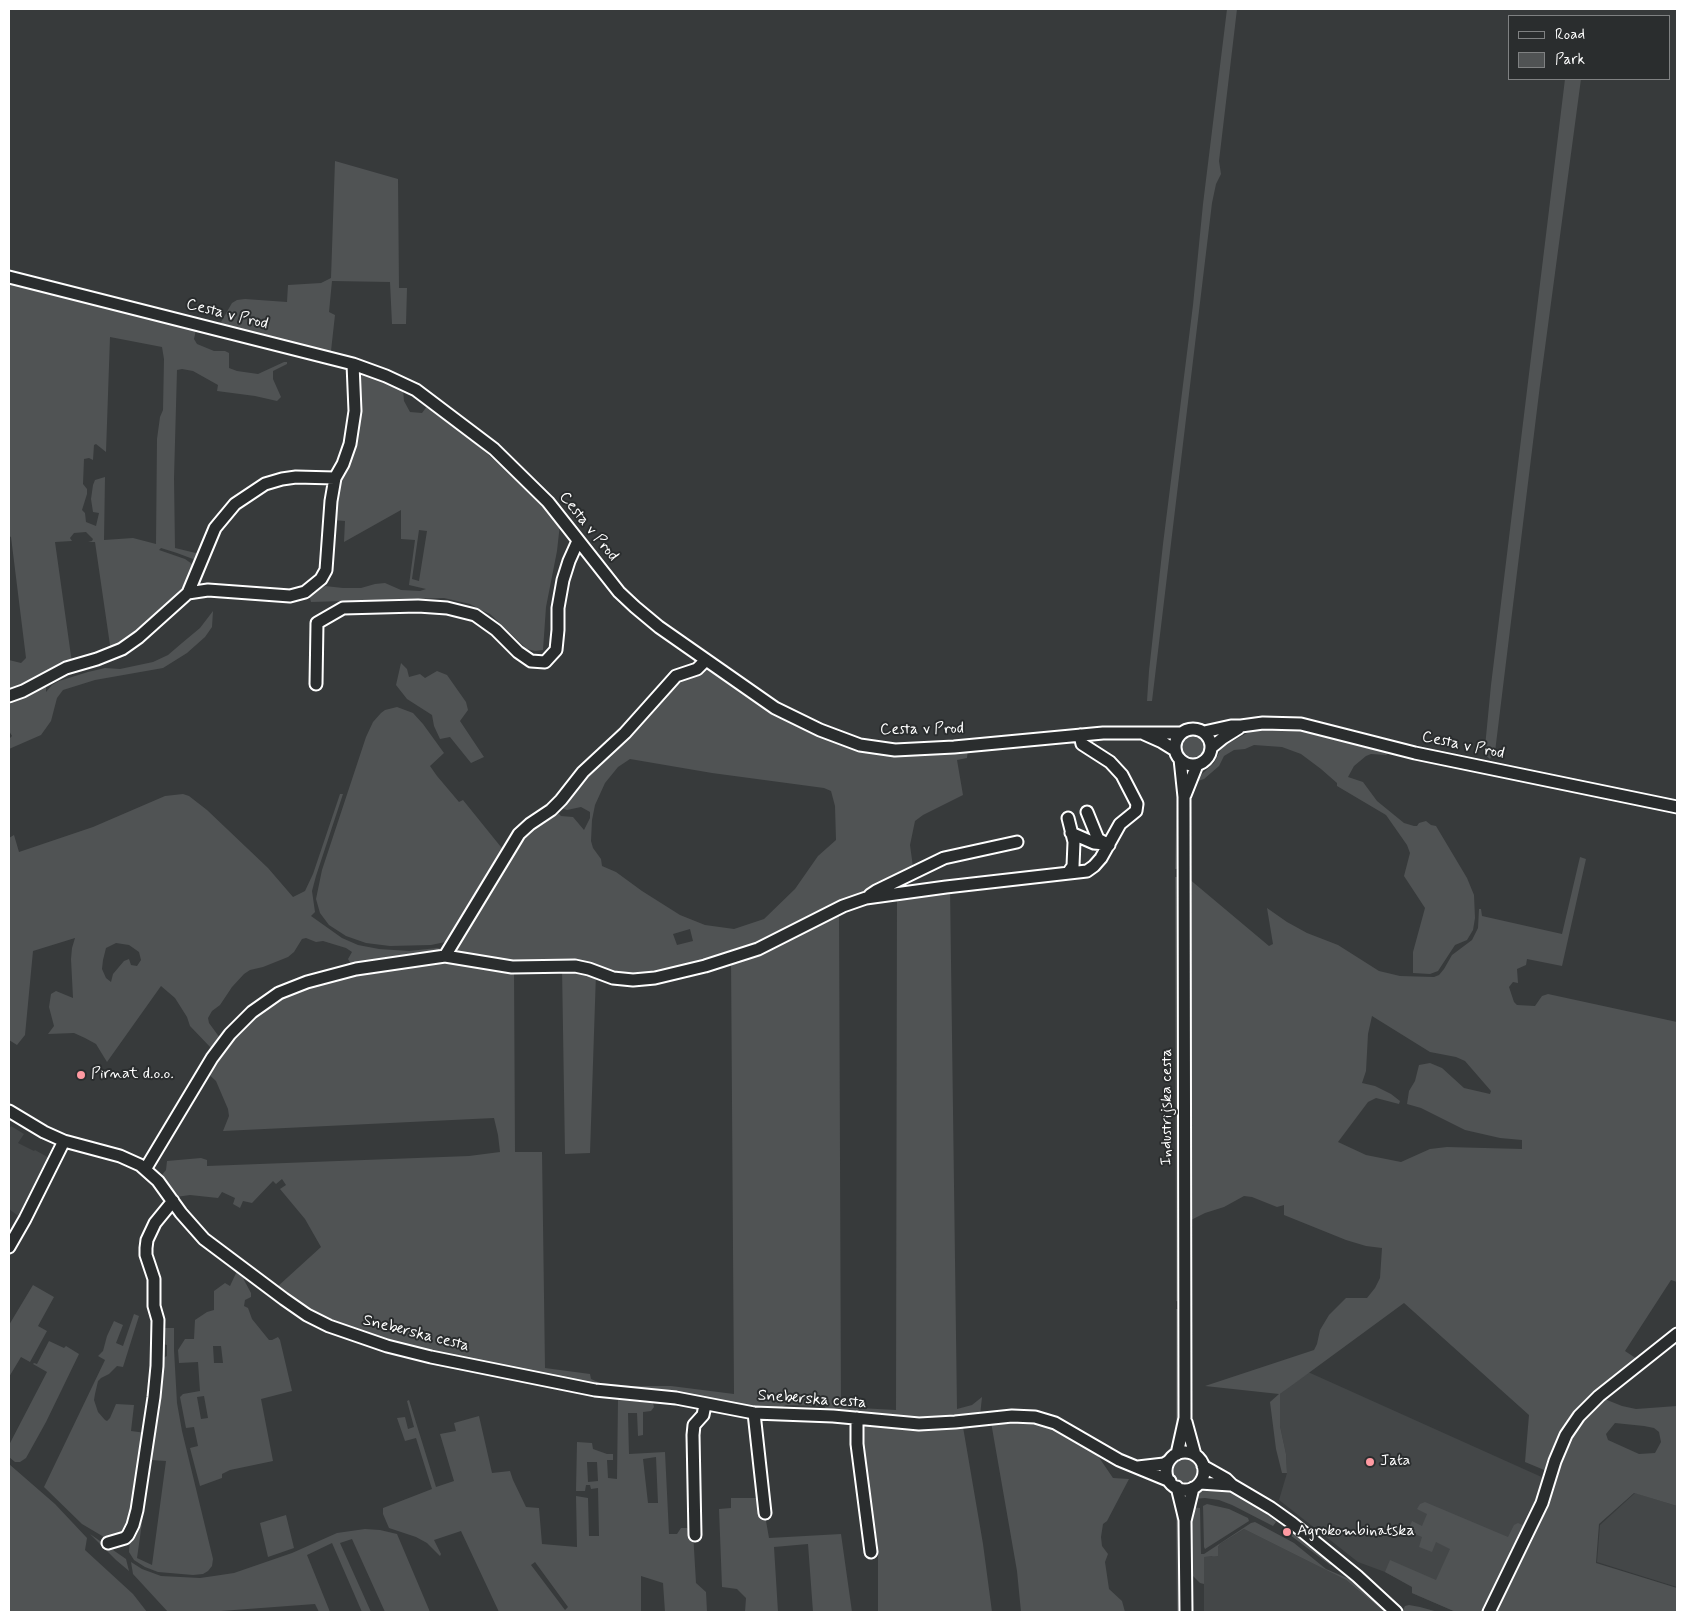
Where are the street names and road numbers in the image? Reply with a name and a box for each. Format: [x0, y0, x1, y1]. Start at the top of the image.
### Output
street label: Cesta v Prod [184, 296, 270, 334]
street label: Cesta v Prod [554, 488, 622, 566]
street label: Cesta v Prod [880, 720, 964, 740]
street label: Cesta v Prod [1420, 728, 1506, 764]
street label: Industrijska cesta [1158, 1048, 1178, 1166]
street label: Sneberska cesta [361, 1312, 471, 1356]
street label: Sneberska cesta [757, 1387, 867, 1413]

